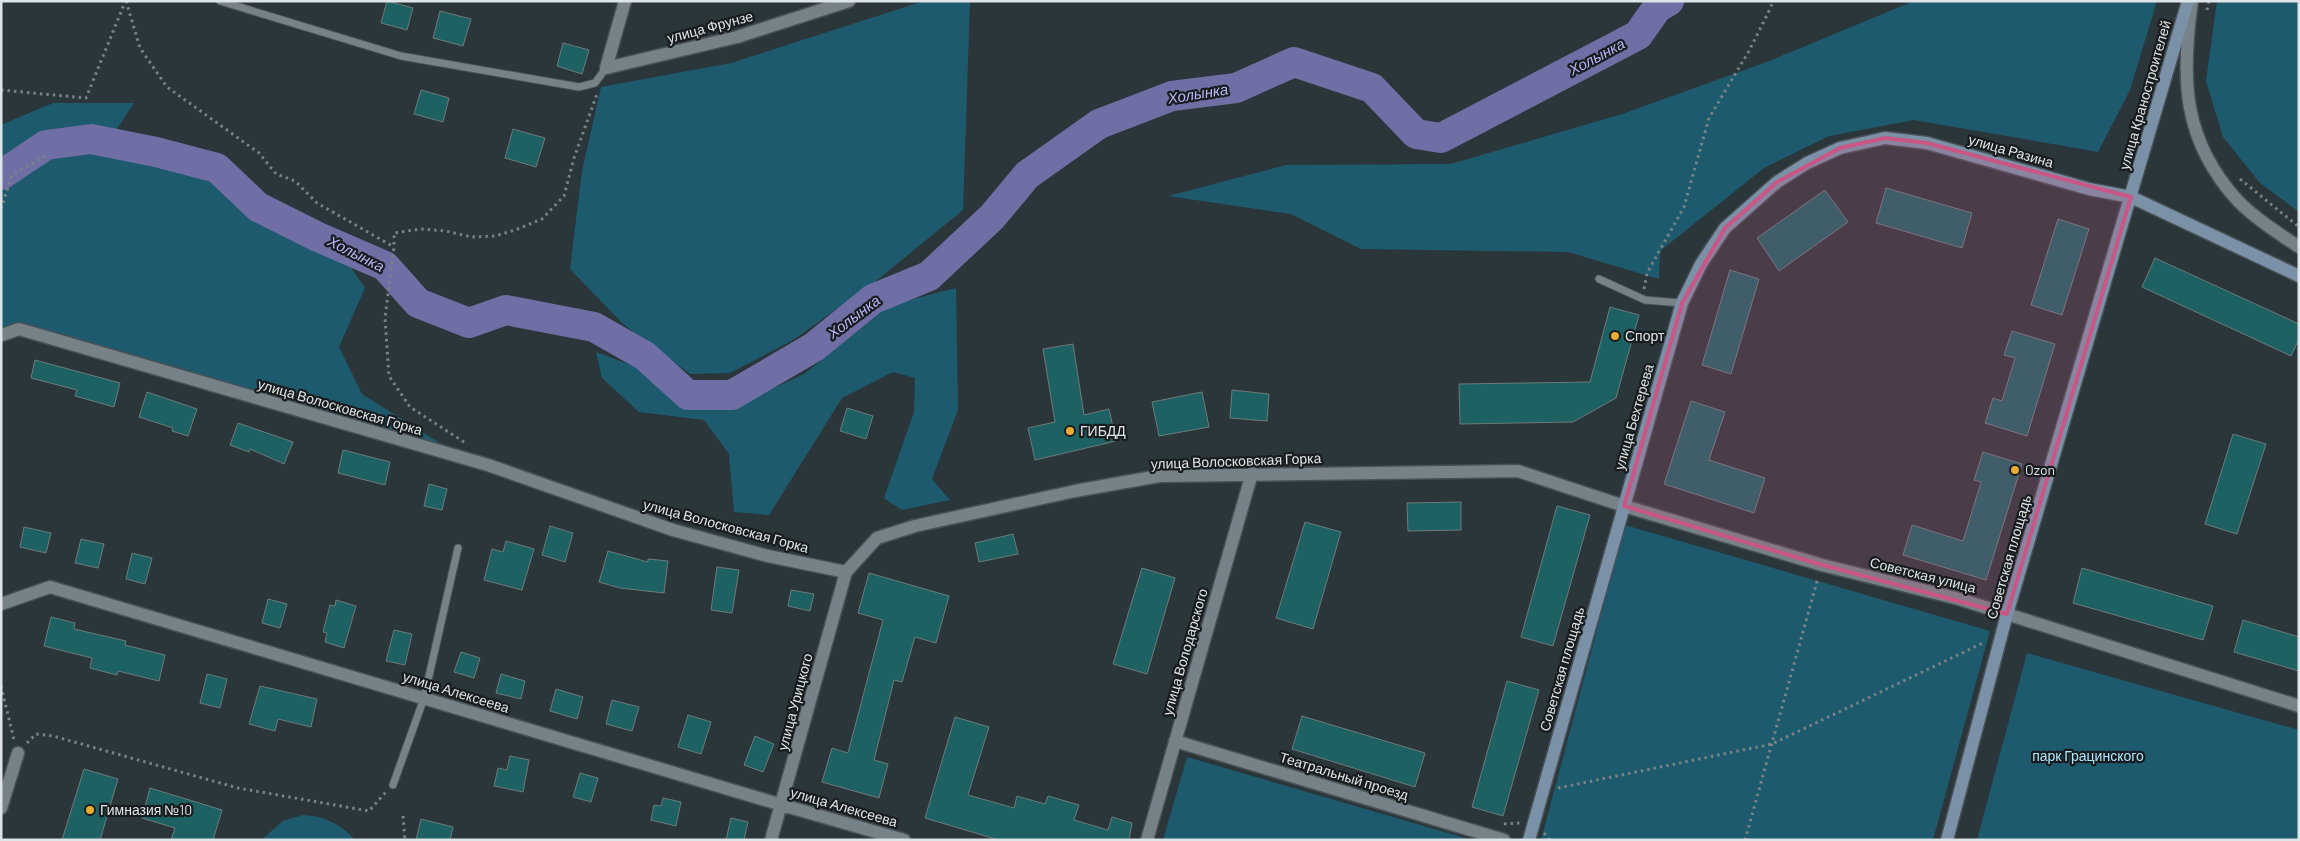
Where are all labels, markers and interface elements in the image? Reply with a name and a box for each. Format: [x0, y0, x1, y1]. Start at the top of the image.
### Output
street label: улица Фрунзе [665, 7, 755, 46]
street label: улица Краностроителей [2115, 18, 2174, 172]
water label: Холынка [1565, 34, 1628, 79]
water label: Холынка [1165, 79, 1229, 107]
street label: улица Разина [1967, 130, 2056, 171]
water label: Холынка [324, 231, 388, 275]
water label: Холынка [823, 291, 883, 342]
place label: Спорт [1625, 327, 1665, 344]
marker: Спорт [1609, 330, 1621, 342]
street label: улица Бехтерева [1610, 362, 1657, 472]
street label: улица Волосковская Горка [256, 375, 425, 438]
place label: ГИБДД [1080, 422, 1126, 439]
marker: ГИБДД [1064, 425, 1076, 437]
street label: улица Волосковская Горка [1150, 449, 1322, 472]
place label: Ozon [2025, 461, 2055, 478]
marker: Ozon [2009, 464, 2021, 476]
street label: Советская площадь [1983, 493, 2034, 621]
street label: улица Волосковская Горка [642, 495, 811, 556]
street label: Советская улица [1868, 553, 1978, 596]
street label: улица Володарского [1158, 586, 1211, 717]
street label: Советская площадь [1536, 605, 1587, 733]
street label: улица Урицкого [773, 651, 816, 752]
street label: улица Алексеева [401, 667, 512, 716]
park label: парк Грацинского [2032, 747, 2144, 764]
street label: Театральный проезд [1278, 748, 1411, 803]
street label: улица Алексеева [789, 783, 900, 830]
place label: Гимназия №10 [100, 801, 192, 818]
marker: Гимназия №10 [84, 804, 96, 816]

